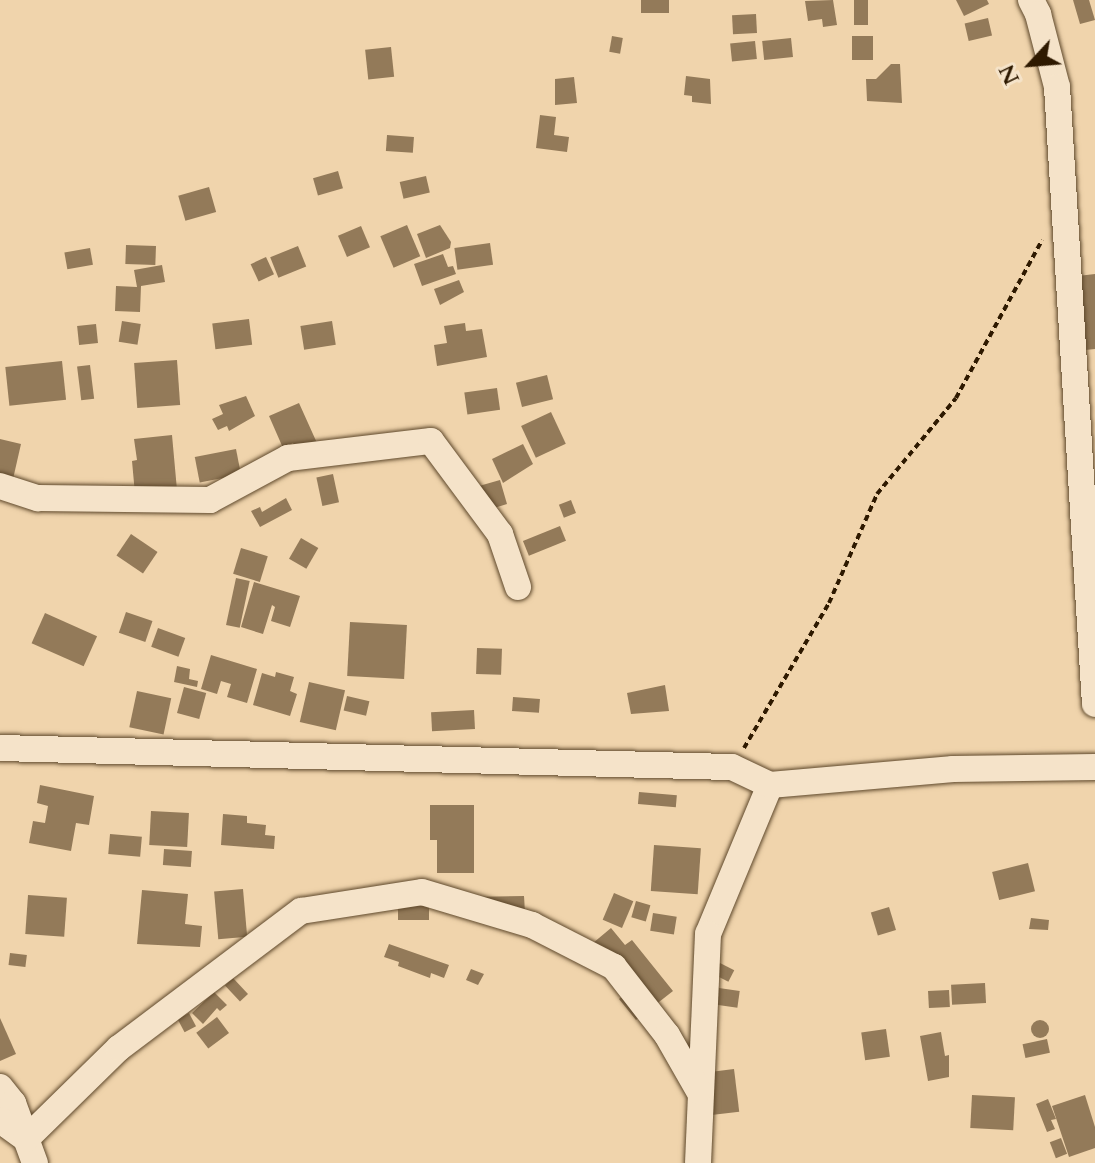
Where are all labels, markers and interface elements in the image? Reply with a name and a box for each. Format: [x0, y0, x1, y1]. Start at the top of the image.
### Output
north arrow [991, 24, 1071, 104]
text: N [992, 59, 1027, 90]

